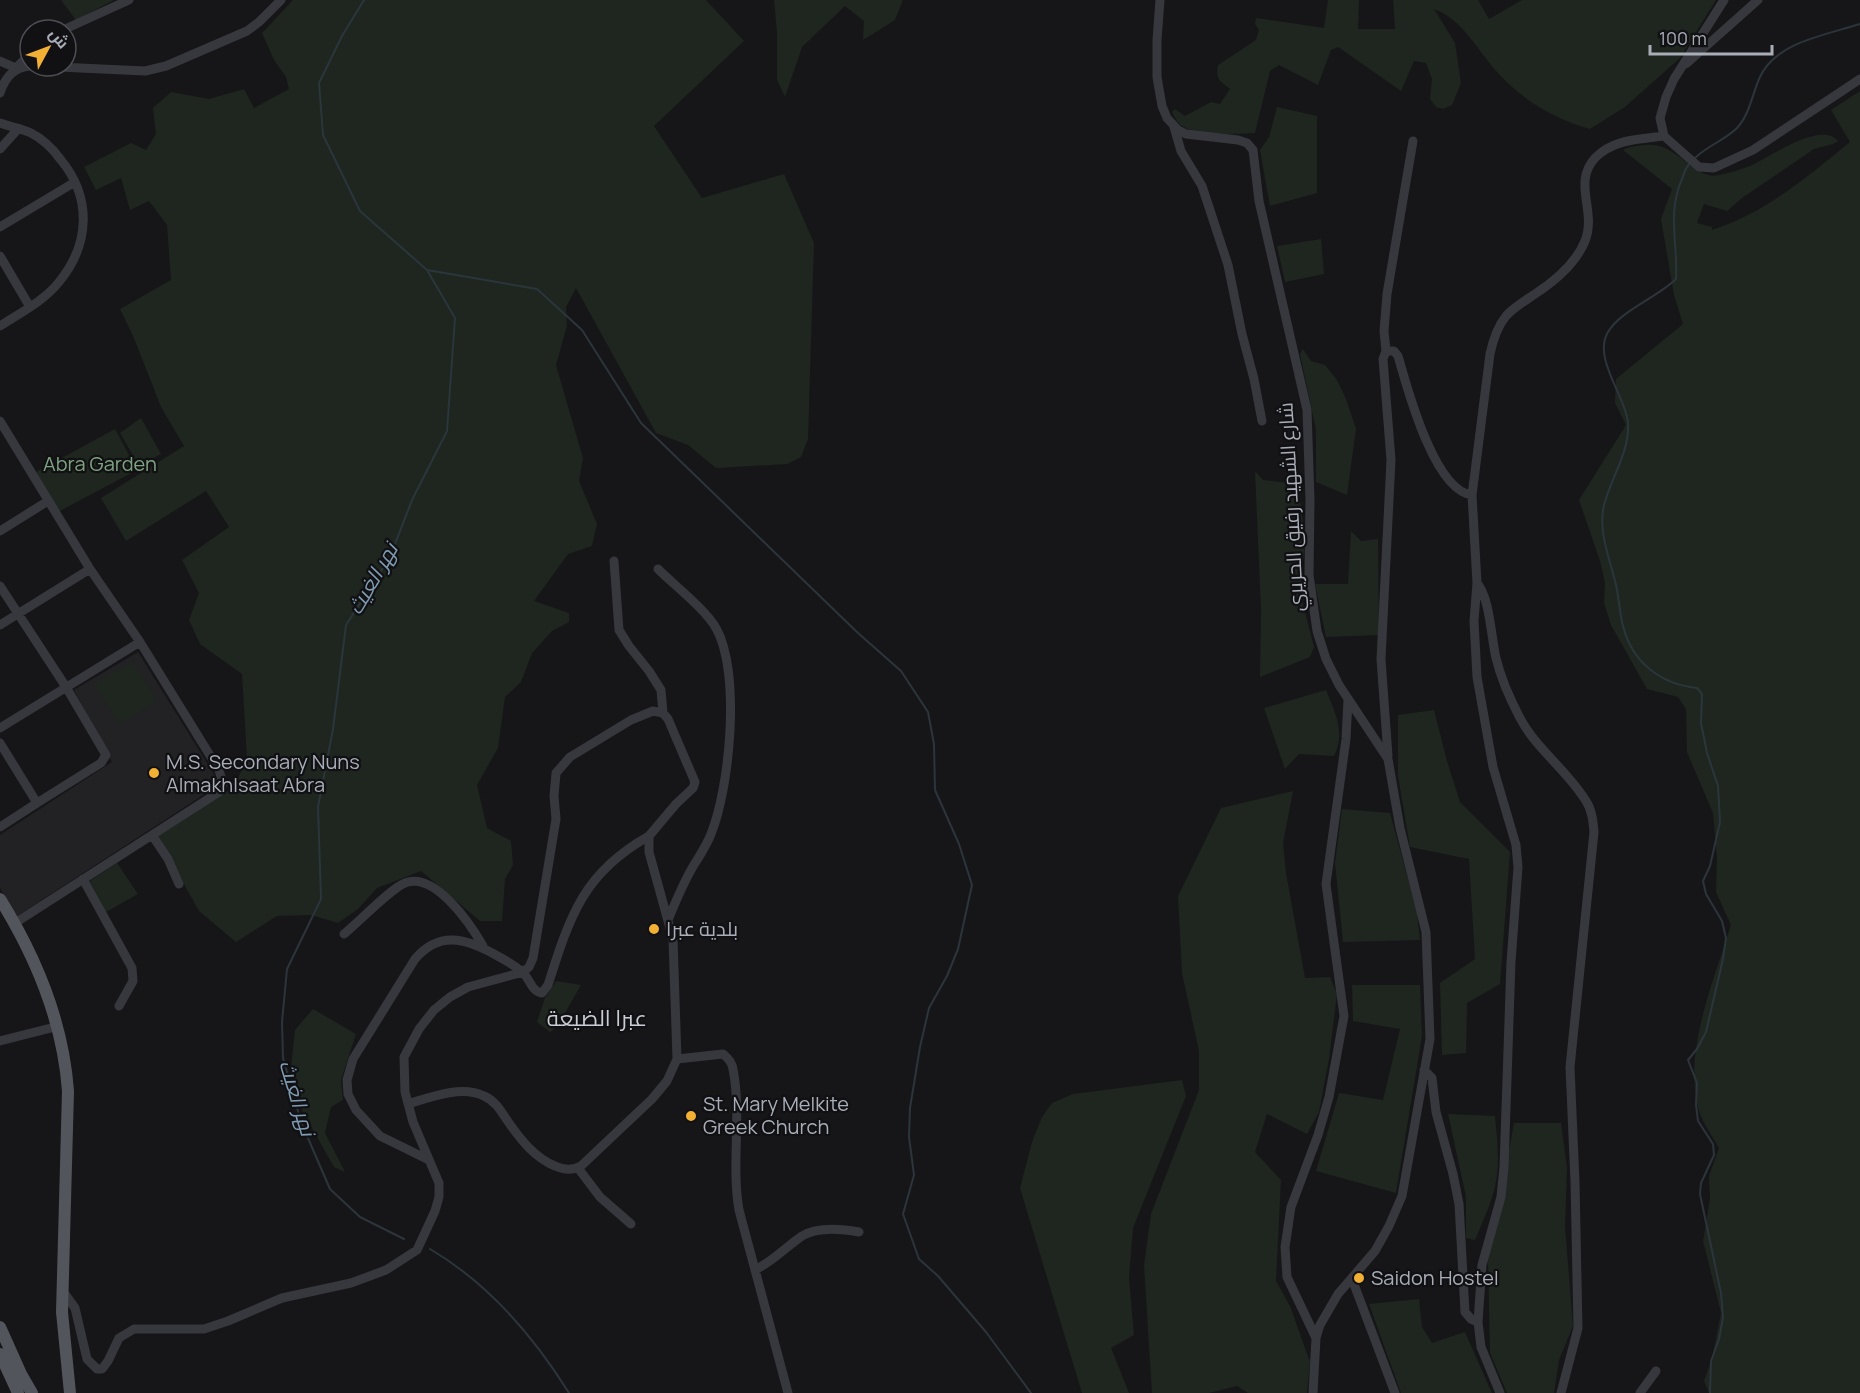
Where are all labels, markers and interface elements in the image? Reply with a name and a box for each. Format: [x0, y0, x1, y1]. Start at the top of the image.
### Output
north arrow [18, 18, 78, 78]
scale bar [1650, 18, 1772, 56]
text: ش [44, 23, 74, 53]
text: 100 m [1659, 26, 1707, 50]
street label: شارع الشهيد رفيق الحريري [1272, 402, 1312, 612]
park label: Abra Garden [43, 450, 157, 477]
water label: نهر الغيث [340, 536, 405, 619]
place label: M.S. Secondary Nuns Almakhlsaat Abra [166, 748, 360, 798]
marker: M.S. Secondary Nuns Almakhlsaat Abra [147, 766, 161, 780]
place label: بلدية عبرا [666, 915, 738, 942]
marker: بلدية عبرا [647, 922, 661, 936]
district label: عبرا الضيعة [547, 1003, 647, 1033]
water label: نهر الغيث [273, 1056, 323, 1141]
place label: St. Mary Melkite Greek Church [703, 1090, 849, 1140]
marker: St. Mary Melkite Greek Church [684, 1109, 698, 1123]
place label: Saidon Hostel [1371, 1264, 1499, 1291]
marker: Saidon Hostel [1352, 1271, 1366, 1285]

